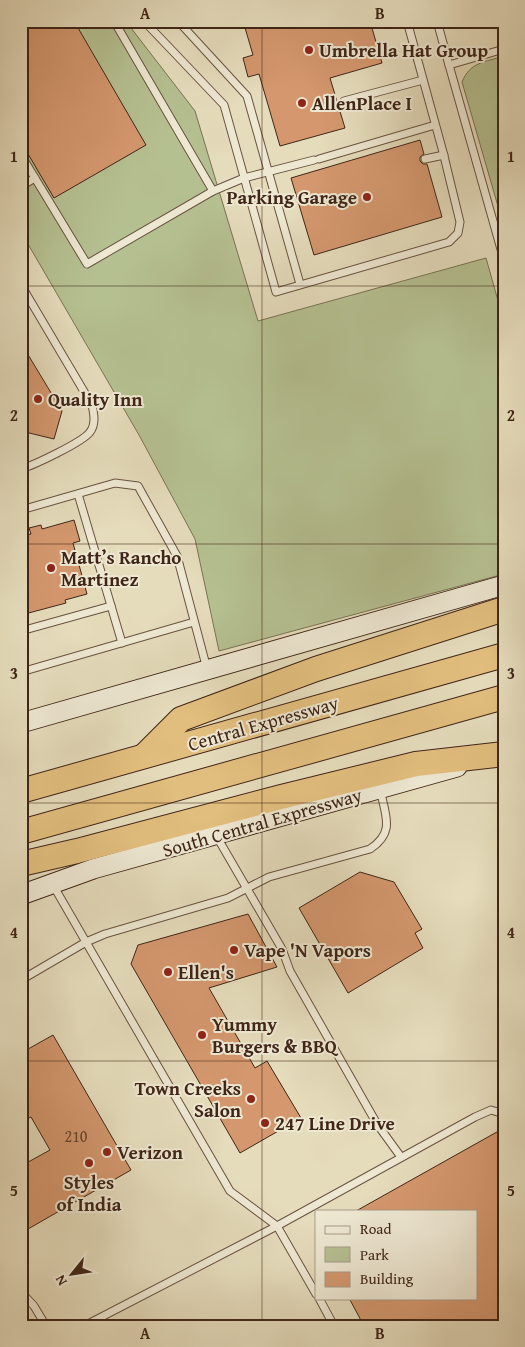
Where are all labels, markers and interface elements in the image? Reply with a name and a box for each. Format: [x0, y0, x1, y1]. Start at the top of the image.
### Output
text: A [140, 1, 151, 25]
text: B [375, 1, 385, 25]
place label: Umbrella Hat Group [319, 36, 488, 64]
marker: Umbrella Hat Group [303, 44, 315, 56]
place label: AllenPlace I [312, 89, 412, 117]
marker: AllenPlace I [296, 97, 308, 109]
text: 1 [10, 144, 18, 168]
text: 1 [507, 144, 515, 168]
place label: Parking Garage [226, 183, 357, 211]
marker: Parking Garage [361, 191, 373, 203]
place label: Quality Inn [48, 385, 143, 413]
marker: Quality Inn [32, 393, 44, 405]
text: 2 [10, 403, 18, 427]
text: 2 [507, 403, 515, 427]
place label: Matt’s Rancho Martinez [61, 543, 181, 593]
marker: Matt’s Rancho Martinez [45, 562, 57, 574]
text: 3 [10, 661, 18, 685]
text: 3 [507, 661, 515, 685]
street label: Central Expressway [184, 688, 342, 758]
street label: South Central Expressway [159, 780, 366, 864]
text: 4 [10, 920, 18, 944]
text: 4 [507, 920, 515, 944]
place label: Vape 'N Vapors [244, 936, 371, 964]
marker: Vape 'N Vapors [228, 944, 240, 956]
place label: Ellen's [178, 958, 234, 986]
marker: Ellen's [162, 966, 174, 978]
place label: Yummy Burgers & BBQ [212, 1010, 339, 1060]
marker: Yummy Burgers & BBQ [196, 1029, 208, 1041]
place label: Town Creeks Salon [135, 1074, 242, 1124]
marker: Town Creeks Salon [245, 1093, 257, 1105]
place label: 247 Line Drive [275, 1109, 395, 1137]
marker: 247 Line Drive [259, 1117, 271, 1129]
house number: 210 [64, 1124, 88, 1148]
place label: Verizon [117, 1138, 184, 1166]
marker: Verizon [101, 1146, 113, 1158]
marker: Styles of India [83, 1157, 95, 1169]
place label: Styles of India [56, 1168, 122, 1218]
text: 5 [10, 1178, 18, 1202]
text: 5 [507, 1178, 515, 1202]
legend [315, 1210, 478, 1300]
text: Road [360, 1218, 391, 1239]
text: Park [360, 1244, 389, 1265]
north arrow [48, 1250, 98, 1300]
text: Building [360, 1268, 414, 1289]
text: N [49, 1271, 72, 1290]
text: A [140, 1321, 151, 1345]
text: B [375, 1321, 385, 1345]

